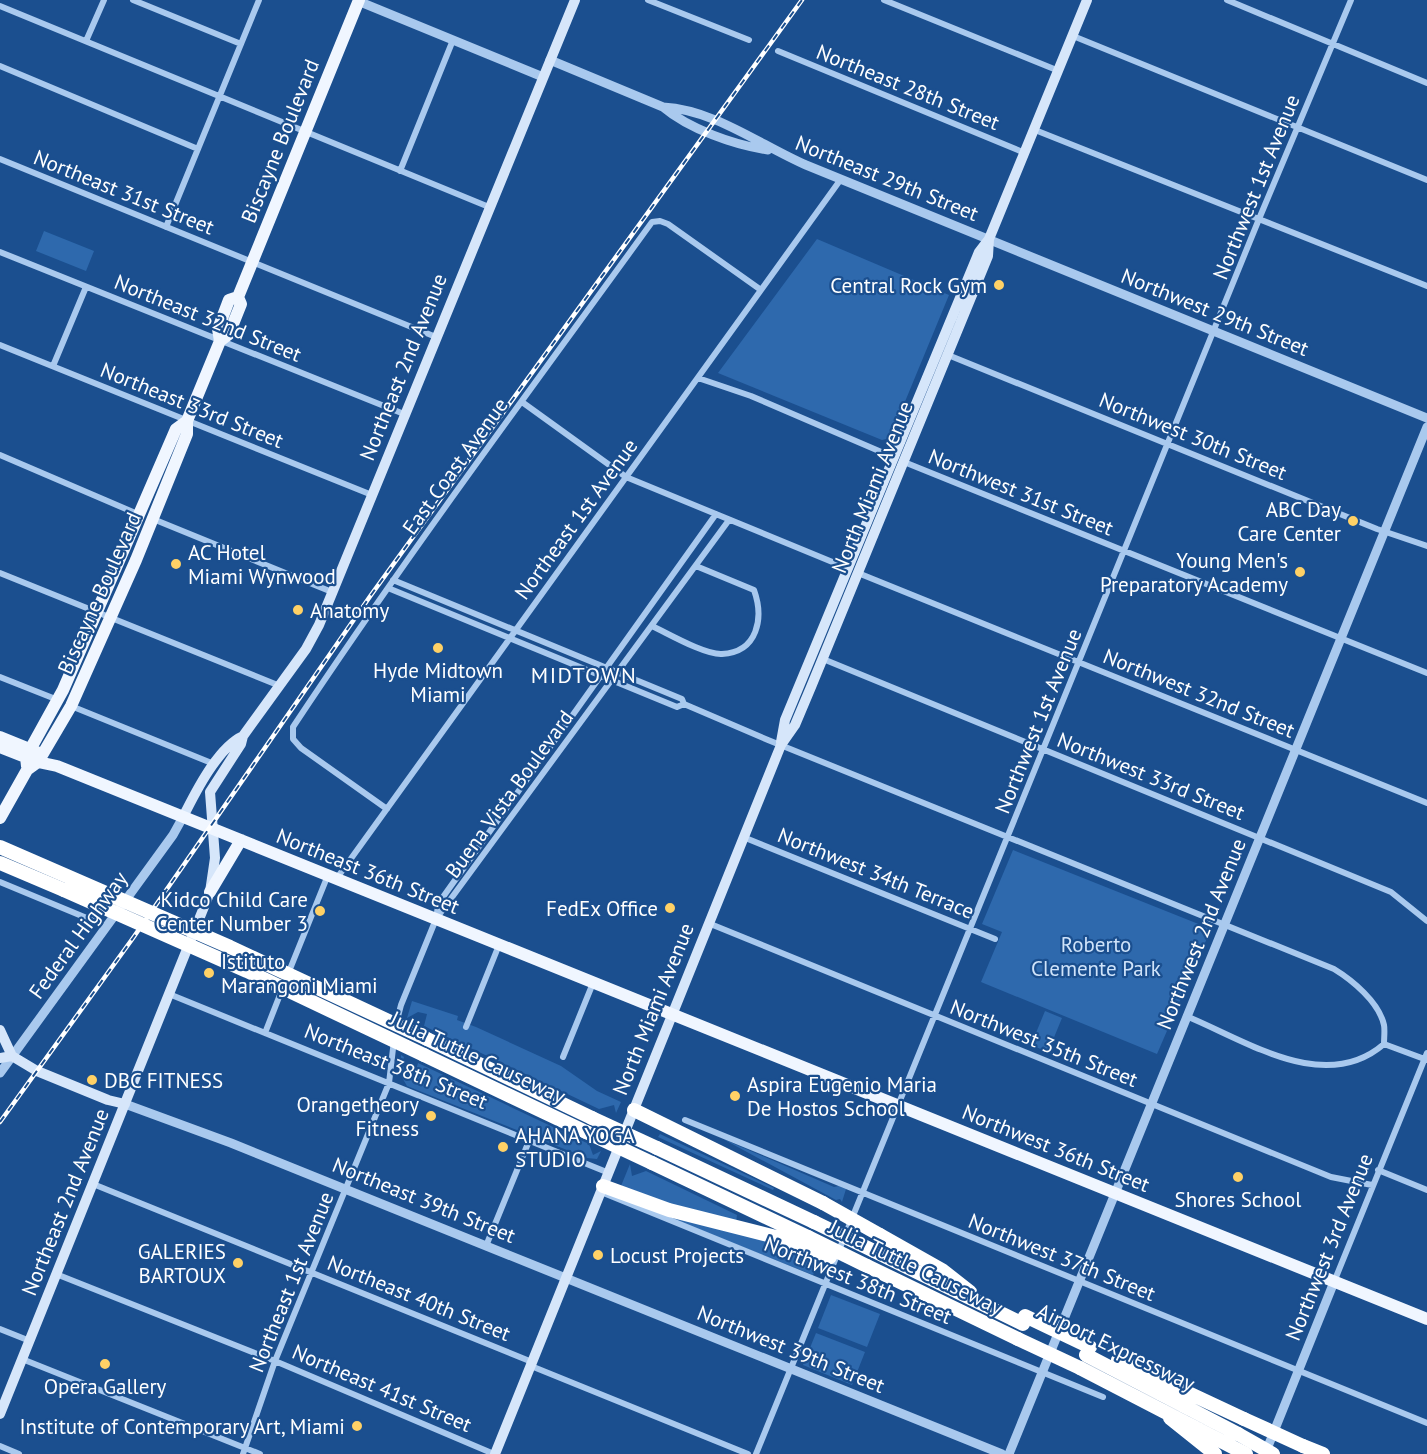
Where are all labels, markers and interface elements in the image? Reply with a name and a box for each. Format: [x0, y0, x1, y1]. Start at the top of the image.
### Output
street label: Northeast 28th Street [812, 38, 1004, 136]
street label: Biscayne Boulevard [235, 55, 325, 227]
street label: Northwest 1st Avenue [1207, 91, 1305, 283]
street label: Northeast 29th Street [791, 129, 983, 227]
street label: Northeast 31st Street [30, 143, 218, 241]
street label: Northwest 29th Street [1117, 262, 1313, 362]
street label: Northeast 32nd Street [111, 268, 305, 368]
street label: Northeast 2nd Avenue [353, 270, 453, 464]
place label: Central Rock Gym [830, 272, 987, 299]
marker: Central Rock Gym [992, 278, 1006, 292]
street label: Northeast 33rd Street [97, 356, 287, 454]
street label: Northwest 30th Street [1095, 386, 1291, 486]
street label: East Coast Avenue [396, 392, 514, 540]
street label: North Miami Avenue [825, 397, 919, 577]
street label: Northeast 1st Avenue [509, 433, 643, 605]
street label: Northwest 31st Street [924, 443, 1118, 541]
place label: ABC Day Care Center [1237, 496, 1341, 547]
street label: Biscayne Boulevard [51, 508, 147, 678]
marker: ABC Day Care Center [1346, 514, 1360, 528]
place label: AC Hotel Miami Wynwood [188, 539, 336, 590]
place label: Young Men's Preparatory Academy [1100, 547, 1288, 598]
marker: AC Hotel Miami Wynwood [169, 557, 183, 571]
marker: Young Men's Preparatory Academy [1293, 565, 1307, 579]
place label: Anatomy [310, 597, 389, 624]
marker: Anatomy [291, 603, 305, 617]
street label: Northwest 1st Avenue [989, 625, 1087, 817]
marker: Hyde Midtown Miami [431, 641, 445, 655]
street label: Northwest 32nd Street [1099, 642, 1299, 744]
place label: Hyde Midtown Miami [373, 657, 503, 708]
district label: MIDTOWN [531, 661, 637, 689]
street label: Buena Vista Boulevard [439, 705, 579, 883]
street label: Northwest 33rd Street [1053, 726, 1249, 826]
street label: Northwest 34th Terrace [774, 821, 978, 925]
street label: Northeast 36th Street [272, 822, 464, 920]
street label: Northwest 2nd Avenue [1150, 834, 1252, 1034]
street label: Federal Highway [23, 866, 133, 1004]
place label: Kidco Child Care Center Number 3 [156, 886, 308, 937]
place label: FedEx Office [546, 895, 658, 922]
marker: FedEx Office [663, 901, 677, 915]
marker: Kidco Child Care Center Number 3 [313, 904, 327, 918]
street label: North Miami Avenue [606, 919, 700, 1099]
park label: Roberto Clemente Park [1031, 931, 1161, 982]
place label: Istituto Marangoni Miami [221, 948, 378, 999]
marker: Istituto Marangoni Miami [202, 966, 216, 980]
street label: Northwest 35th Street [946, 993, 1142, 1093]
street label: Julia Tuttle Causeway [385, 1004, 570, 1110]
street label: Northeast 38th Street [300, 1017, 492, 1115]
place label: DBC FITNESS [104, 1067, 223, 1094]
place label: Aspira Eugenio Maria De Hostos School [747, 1071, 937, 1122]
marker: DBC FITNESS [85, 1073, 99, 1087]
marker: Aspira Eugenio Maria De Hostos School [728, 1089, 742, 1103]
place label: Orangetheory Fitness [296, 1091, 419, 1142]
street label: Northwest 36th Street [958, 1098, 1154, 1198]
street label: Northeast 2nd Avenue [15, 1105, 115, 1299]
marker: Orangetheory Fitness [424, 1109, 438, 1123]
place label: AHANA YOGA STUDIO [515, 1122, 635, 1173]
marker: AHANA YOGA STUDIO [496, 1140, 510, 1154]
street label: Northwest 3rd Avenue [1279, 1149, 1379, 1345]
street label: Northeast 39th Street [328, 1151, 520, 1249]
marker: Shores School [1231, 1170, 1245, 1184]
place label: Shores School [1175, 1186, 1301, 1213]
street label: Northeast 1st Avenue [242, 1188, 340, 1376]
street label: Northwest 37th Street [964, 1207, 1160, 1307]
street label: Julia Tuttle Causeway [824, 1213, 1008, 1321]
street label: Northwest 38th Street [760, 1230, 956, 1330]
place label: GALERIES BARTOUX [138, 1238, 226, 1289]
place label: Locust Projects [610, 1242, 744, 1269]
marker: Locust Projects [591, 1248, 605, 1262]
street label: Northeast 40th Street [323, 1249, 515, 1347]
marker: GALERIES BARTOUX [231, 1256, 245, 1270]
street label: Airport Expressway [1032, 1297, 1200, 1397]
street label: Northwest 39th Street [693, 1299, 889, 1399]
street label: Northeast 41st Street [288, 1338, 476, 1438]
marker: Opera Gallery [98, 1357, 112, 1371]
place label: Opera Gallery [44, 1373, 167, 1400]
place label: Institute of Contemporary Art, Miami [19, 1413, 345, 1440]
marker: Institute of Contemporary Art, Miami [350, 1419, 364, 1433]

